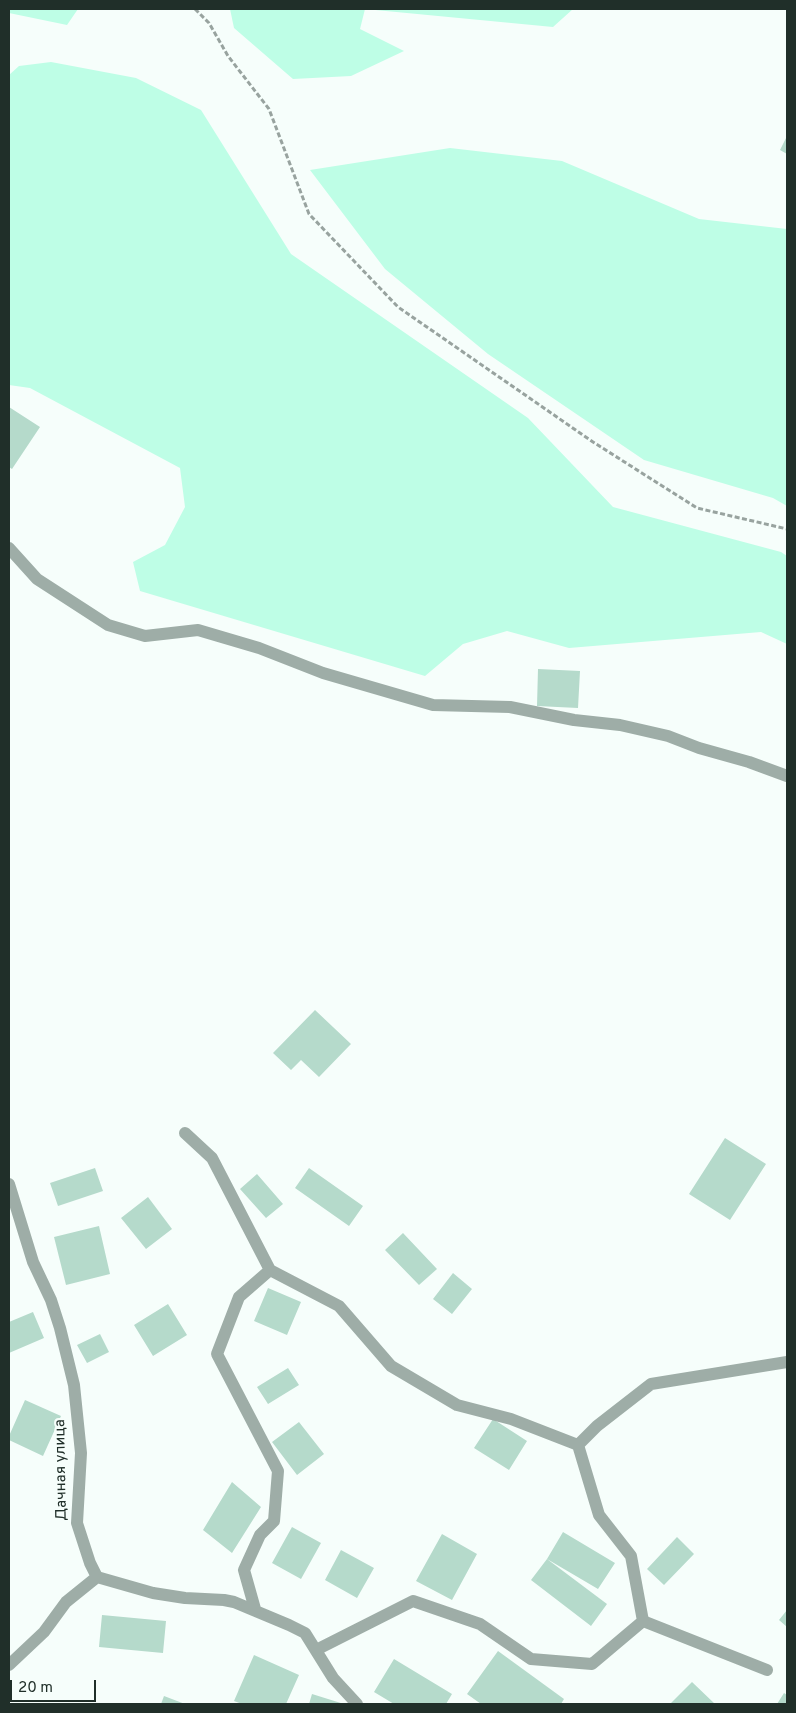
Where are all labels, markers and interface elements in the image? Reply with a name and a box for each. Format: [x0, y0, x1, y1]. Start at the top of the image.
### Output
street label: Дачная улица [52, 1419, 72, 1521]
scale bar [12, 1670, 99, 1702]
text: 20 m [18, 1679, 53, 1698]

